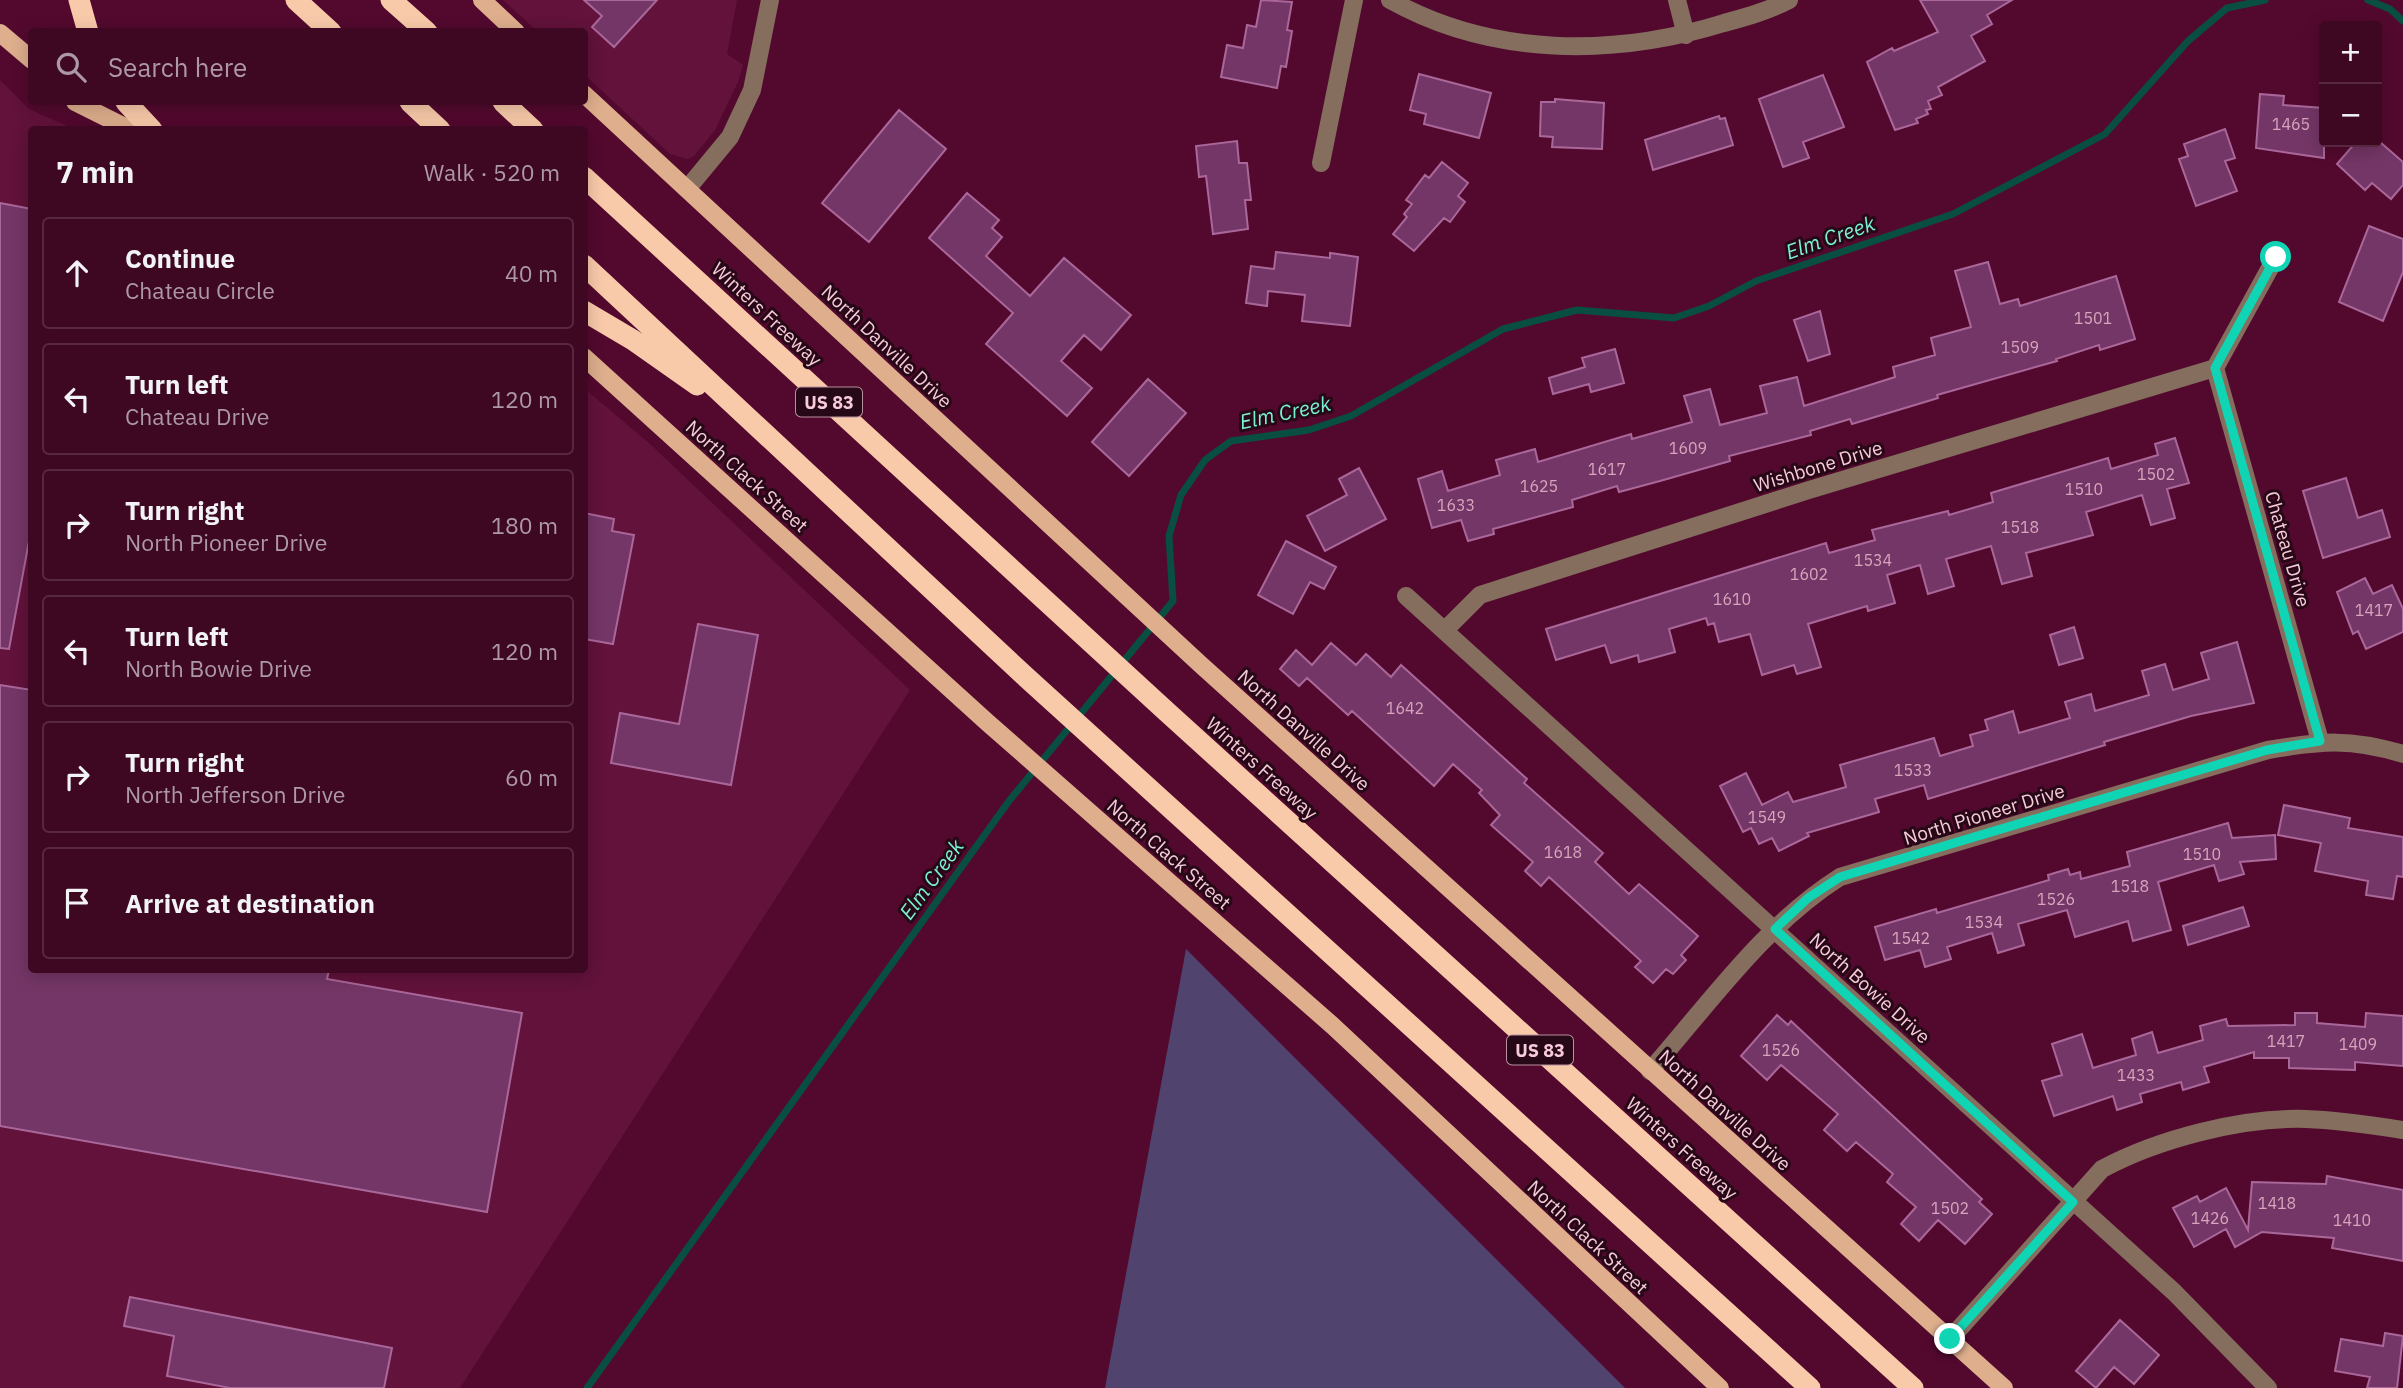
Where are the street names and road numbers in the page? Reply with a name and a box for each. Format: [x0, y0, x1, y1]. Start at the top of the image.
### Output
street label: Winters Freeway [707, 257, 828, 372]
street label: North Danville Drive [817, 279, 957, 413]
road number: US 83 [796, 388, 862, 416]
street label: North Clack Street [681, 415, 813, 537]
street label: Wishbone Drive [1751, 435, 1885, 497]
street label: Chateau Drive [2260, 488, 2316, 610]
street label: North Danville Drive [1233, 664, 1375, 796]
street label: Winters Freeway [1201, 712, 1323, 825]
street label: North Pioneer Drive [1901, 778, 2067, 850]
street label: North Clack Street [1102, 794, 1236, 914]
street label: North Bowie Drive [1805, 927, 1935, 1049]
road number: US 83 [1507, 1036, 1573, 1064]
street label: North Danville Drive [1654, 1044, 1796, 1176]
street label: Winters Freeway [1621, 1092, 1743, 1205]
street label: North Clack Street [1523, 1175, 1653, 1299]

